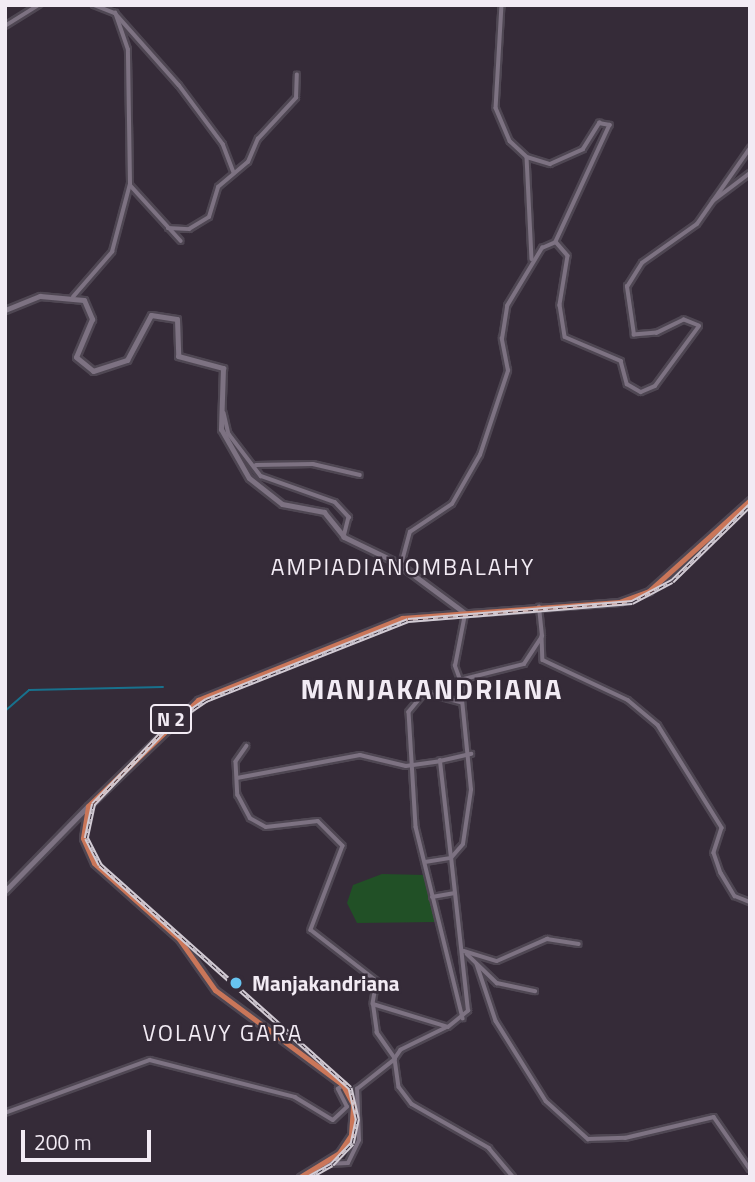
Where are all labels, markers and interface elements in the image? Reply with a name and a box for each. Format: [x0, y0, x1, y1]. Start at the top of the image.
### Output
district label: AMPIADIANOMBALAHY [273, 553, 533, 581]
district label: MANJAKANDRIANA [302, 672, 562, 706]
road number: N 2 [150, 704, 192, 734]
place label: Manjakandriana [252, 970, 400, 996]
marker: Manjakandriana [226, 973, 246, 993]
district label: VOLAVY GARA [144, 1019, 302, 1047]
scale bar [24, 1116, 154, 1160]
text: 200 m [34, 1126, 91, 1158]

